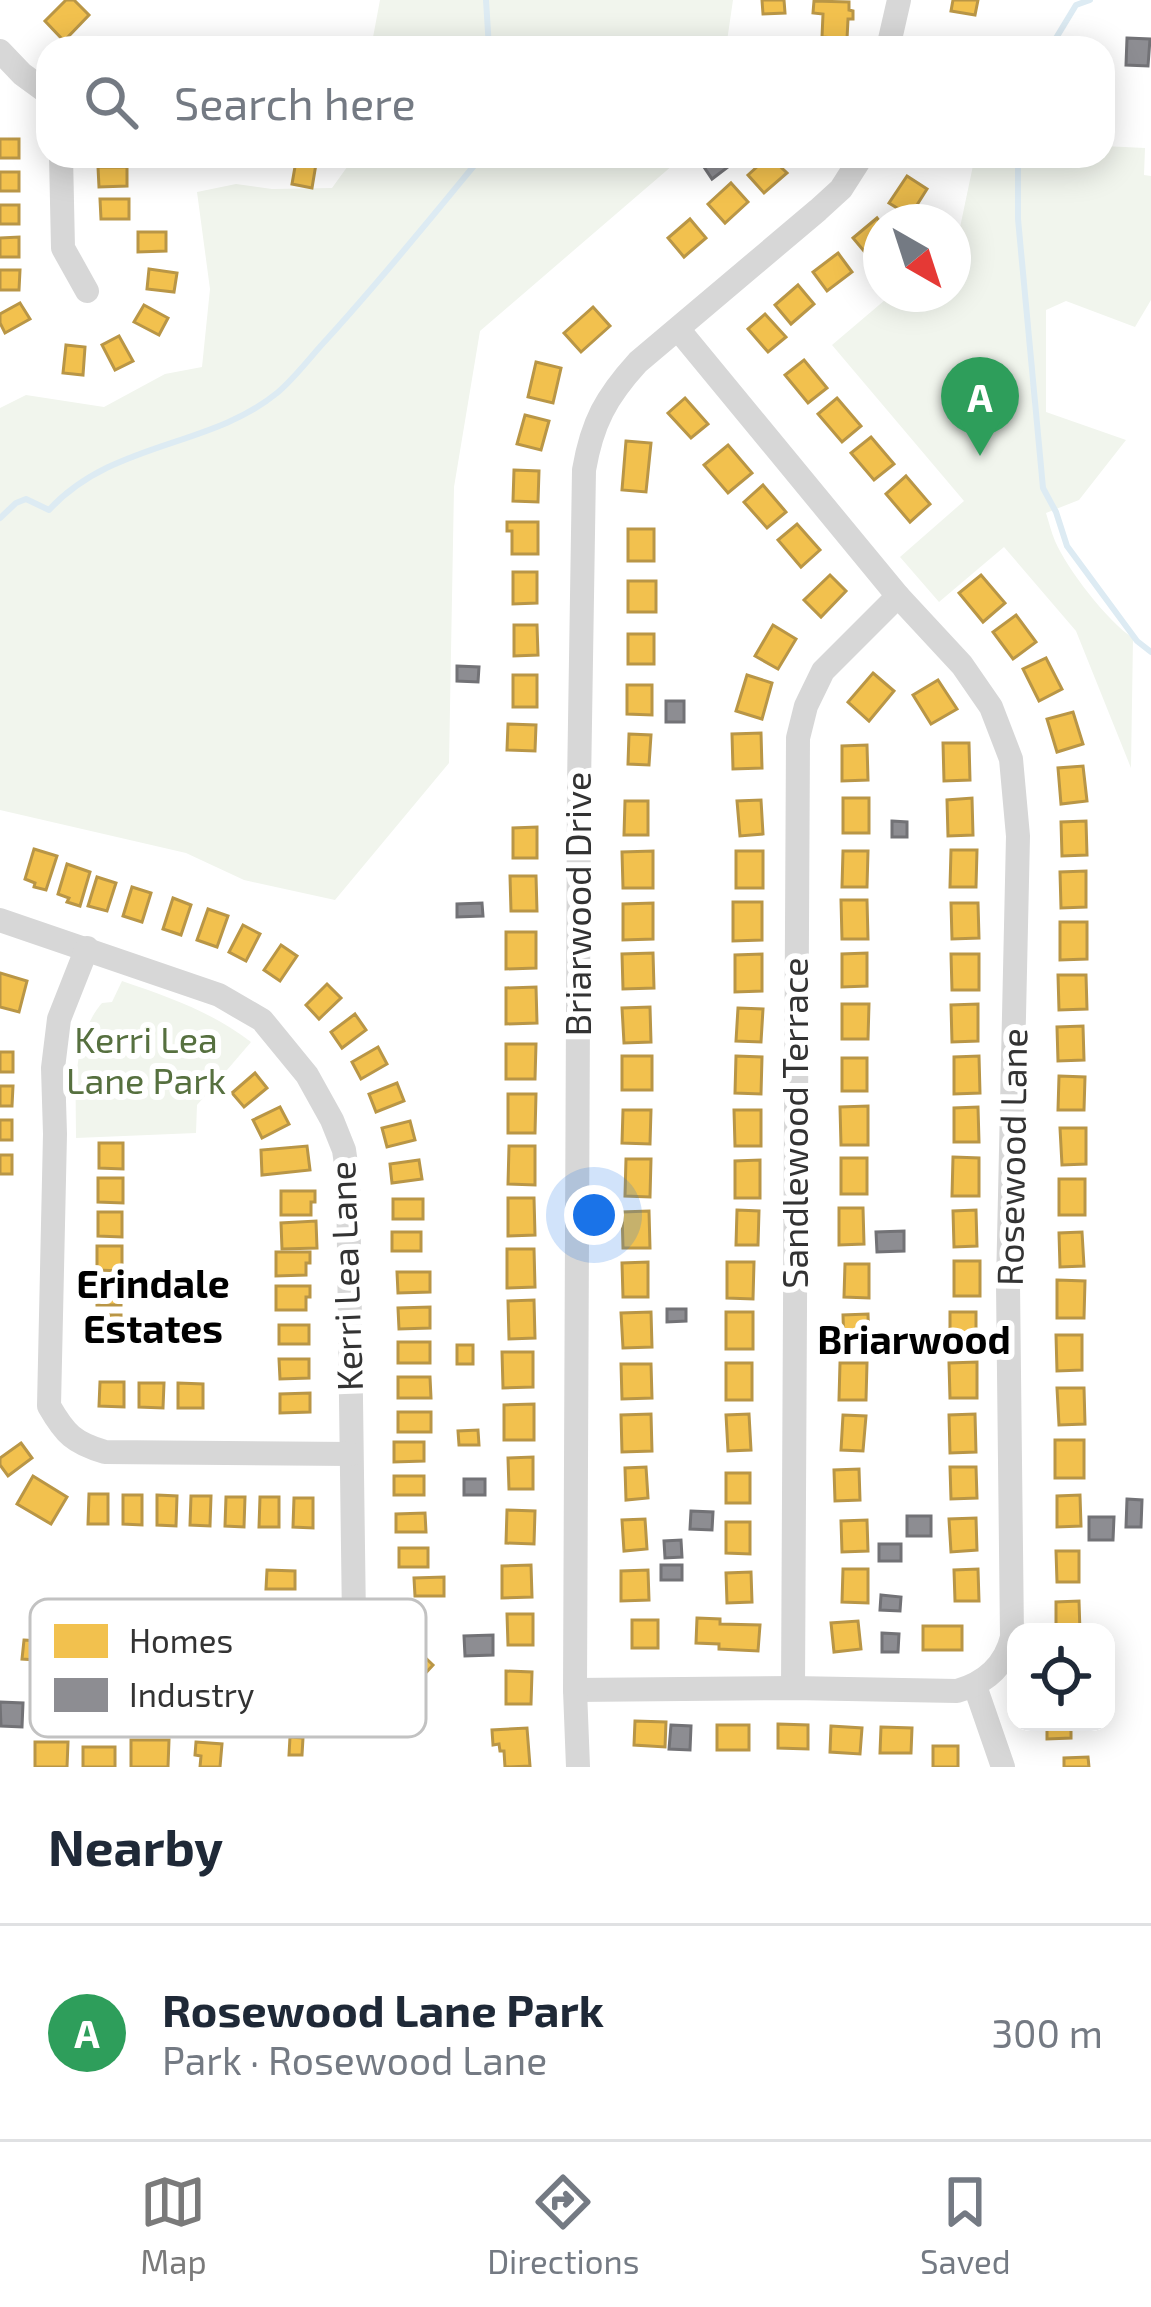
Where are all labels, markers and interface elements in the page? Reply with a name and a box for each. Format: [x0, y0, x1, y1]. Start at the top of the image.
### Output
search box [36, 36, 1115, 168]
icon: search [78, 69, 144, 135]
text: Search here [174, 75, 416, 129]
north arrow [863, 204, 971, 312]
pin: A [941, 357, 1019, 456]
street label: Briarwood Drive [555, 772, 598, 1036]
street label: Sandlewood Terrace [772, 957, 815, 1289]
park label: Kerri Lea Lane Park [66, 1017, 226, 1101]
street label: Rosewood Lane [987, 1028, 1034, 1286]
street label: Kerri Lea Lane [319, 1160, 370, 1392]
your location [564, 1185, 624, 1245]
district label: Erindale Estates [76, 1259, 230, 1351]
district label: Briarwood [817, 1315, 1011, 1362]
legend [30, 1599, 426, 1737]
text: Homes [129, 1620, 233, 1660]
map controls [1007, 1623, 1115, 1731]
button: locate [1007, 1623, 1115, 1731]
text: Industry [129, 1674, 255, 1714]
text: Nearby [48, 1815, 223, 1876]
text: Rosewood Lane Park [162, 1982, 604, 2036]
text: A [74, 2009, 100, 2056]
text: 300 m [991, 2009, 1103, 2056]
text: Park · Rosewood Lane [162, 2036, 547, 2083]
tab: Map [140, 2169, 207, 2281]
tab: Directions [487, 2169, 639, 2281]
tab: Saved [920, 2169, 1011, 2281]

